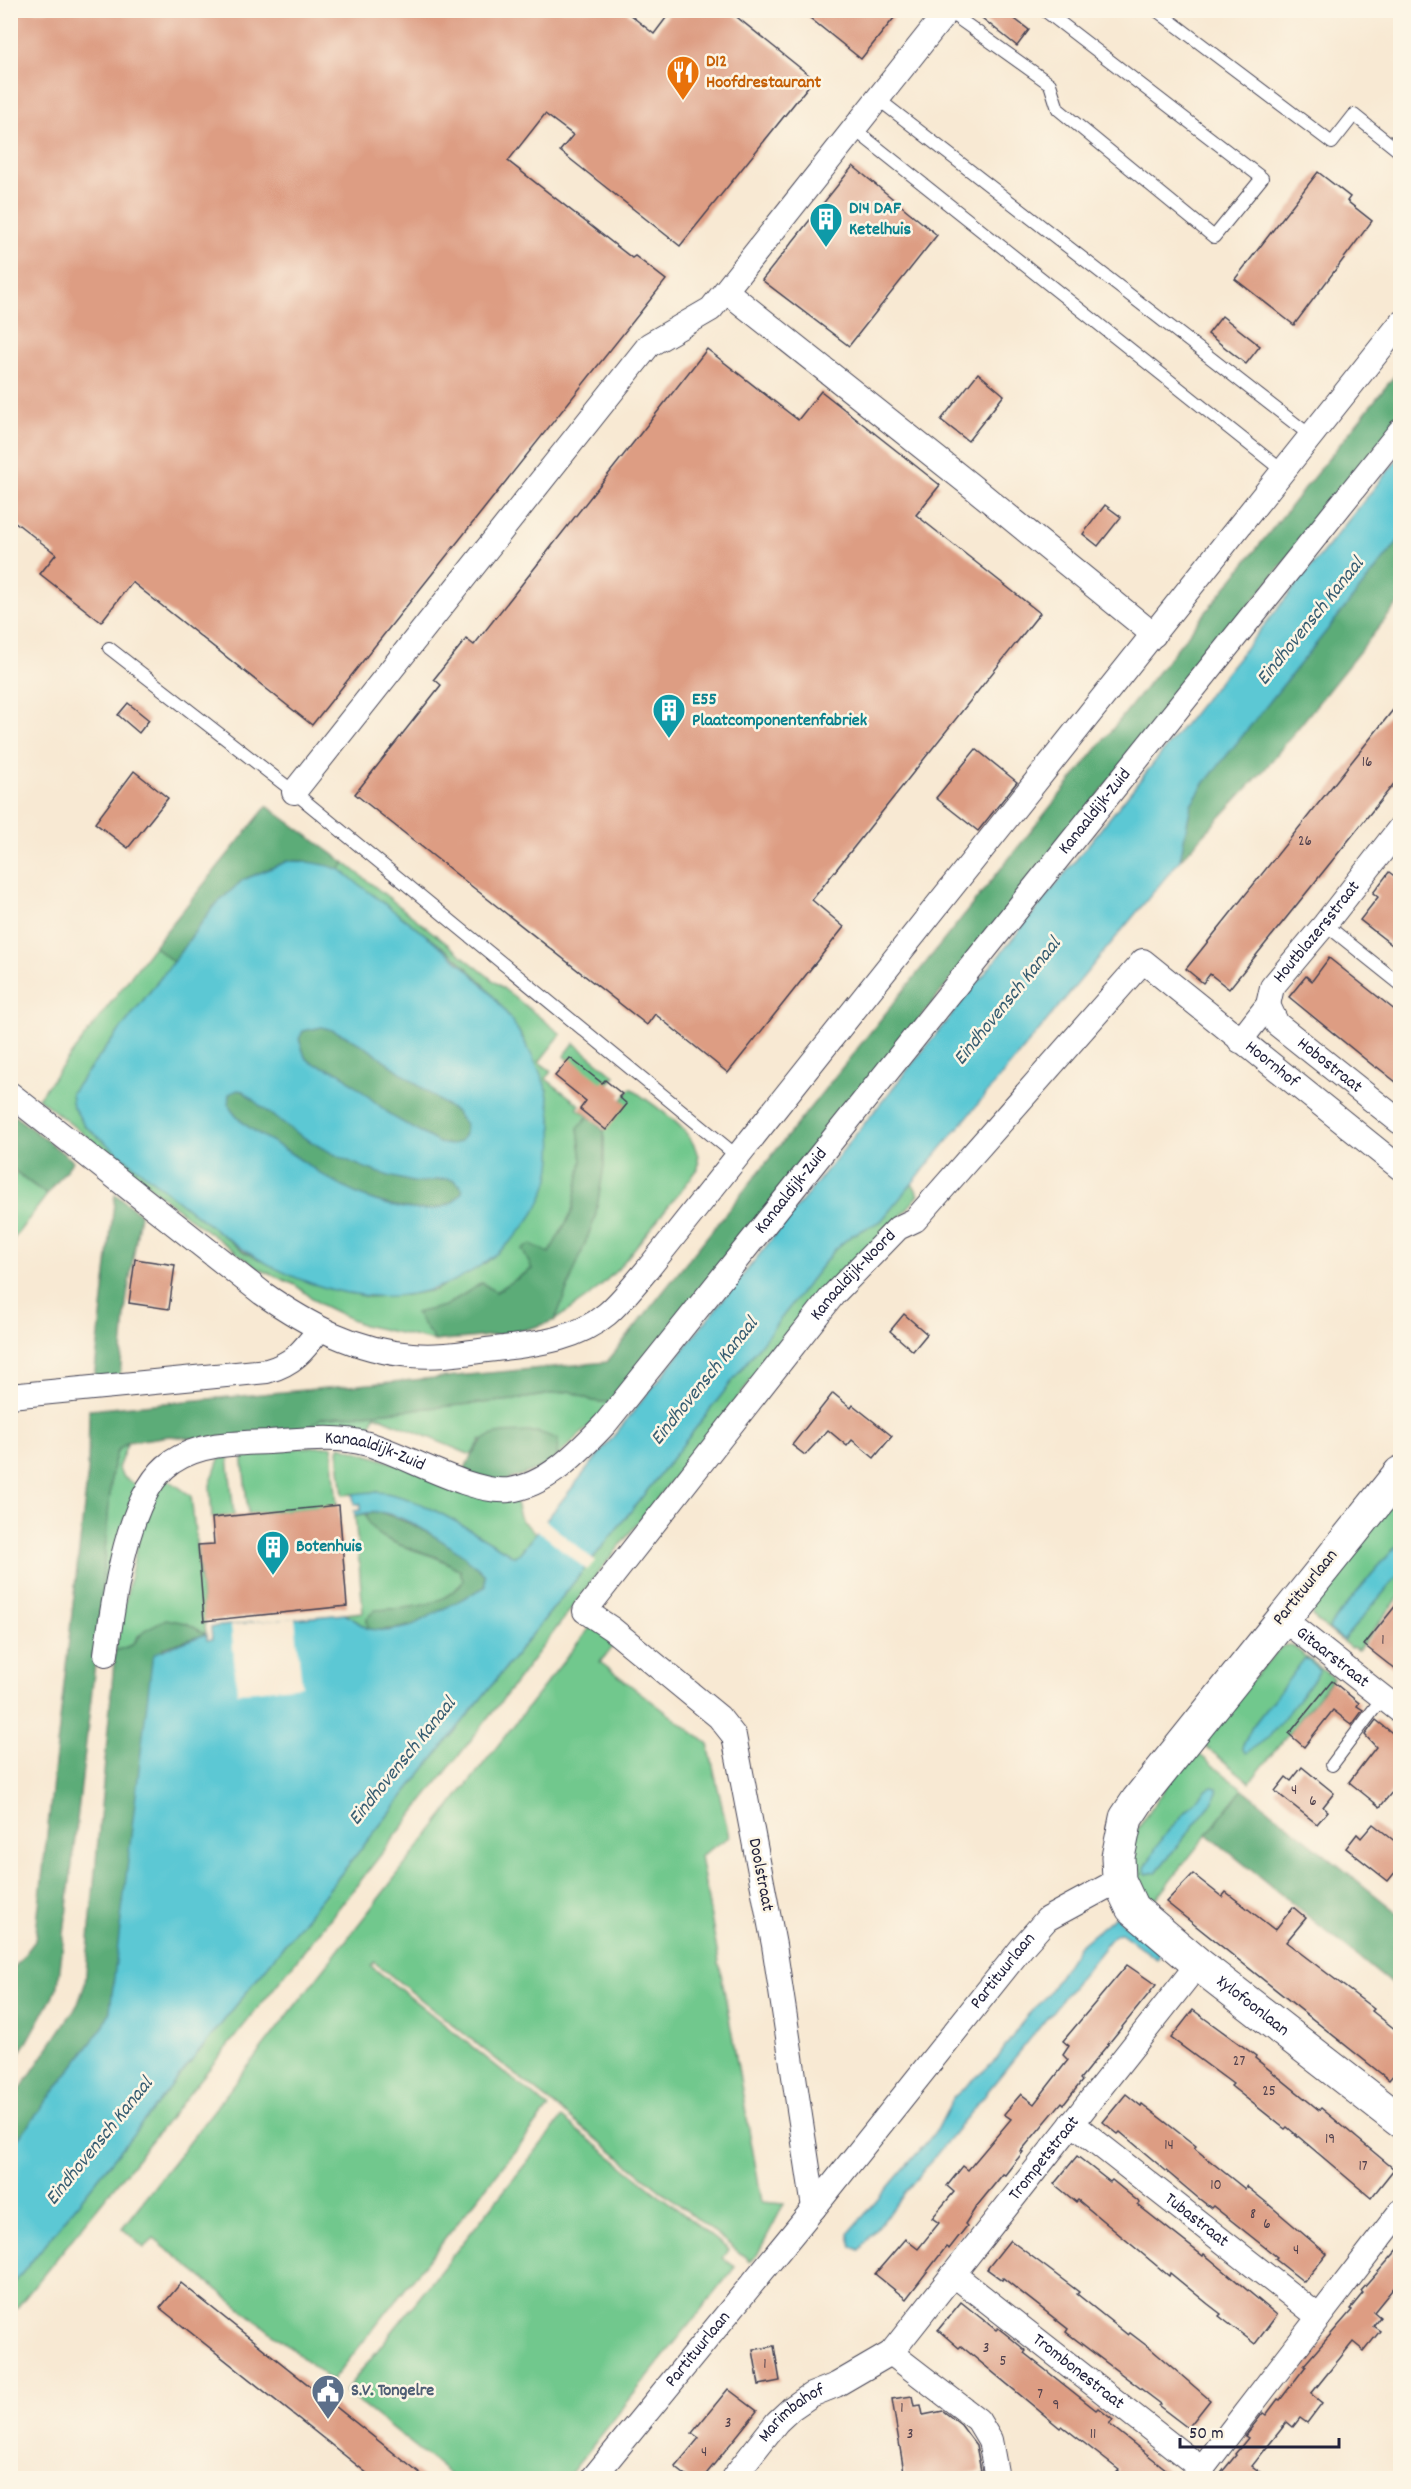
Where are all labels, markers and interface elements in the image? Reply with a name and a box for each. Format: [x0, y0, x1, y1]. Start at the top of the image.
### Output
place label: D12 Hoofdrestaurant [706, 50, 821, 96]
restaurant icon: D12 Hoofdrestaurant [665, 54, 701, 101]
place label: D14 DAF Ketelhuis [849, 197, 911, 243]
building icon: D14 DAF Ketelhuis [808, 201, 844, 248]
water label: Eindhovensch Kanaal [1251, 550, 1373, 692]
place label: E55 Plaatcomponentenfabriek [692, 688, 868, 734]
building icon: E55 Plaatcomponentenfabriek [651, 692, 687, 739]
house number: 16 [1362, 752, 1372, 774]
street label: Kanaaldijk-Zuid [1053, 763, 1137, 860]
house number: 26 [1298, 831, 1312, 853]
street label: Houtblazersstraat [1268, 875, 1367, 989]
water label: Eindhovensch Kanaal [948, 930, 1070, 1072]
street label: Hobostraat [1291, 1032, 1368, 1100]
street label: Hoornhof [1239, 1035, 1304, 1094]
street label: Kanaaldijk-Zuid [749, 1143, 834, 1239]
street label: Kanaaldijk-Noord [805, 1224, 902, 1326]
water label: Eindhovensch Kanaal [645, 1310, 767, 1452]
street label: Kanaaldijk-Zuid [325, 1426, 429, 1478]
building icon: Botenhuis [255, 1529, 291, 1576]
place label: Botenhuis [296, 1535, 363, 1560]
street label: Partituurlaan [1267, 1545, 1345, 1631]
street label: Gitaarstraat [1290, 1621, 1374, 1695]
house number: 1 [1381, 1630, 1385, 1652]
water label: Eindhovensch Kanaal [343, 1690, 465, 1832]
house number: 4 [1291, 1780, 1297, 1802]
house number: 6 [1309, 1791, 1317, 1813]
street label: Doolstraat [741, 1836, 779, 1914]
street label: Partituurlaan [965, 1927, 1042, 2015]
street label: Xylofoonlaan [1211, 1970, 1294, 2043]
house number: 27 [1233, 2051, 1245, 2073]
water label: Eindhovensch Kanaal [40, 2070, 162, 2212]
house number: 25 [1262, 2081, 1276, 2103]
street label: Trompetstraat [1003, 2111, 1086, 2206]
house number: 19 [1325, 2129, 1335, 2151]
house number: 14 [1164, 2135, 1174, 2157]
house number: 17 [1358, 2156, 1368, 2178]
house number: 10 [1210, 2175, 1222, 2197]
street label: Tubastraat [1159, 2187, 1234, 2254]
house number: 8 [1250, 2204, 1256, 2226]
house number: 6 [1263, 2214, 1271, 2236]
house number: 4 [1293, 2240, 1299, 2262]
street label: Partituurlaan [659, 2306, 737, 2393]
street label: Trombonestraat [1027, 2328, 1130, 2416]
house number: 3 [983, 2338, 989, 2360]
house number: 5 [1000, 2351, 1007, 2373]
house number: 1 [763, 2354, 767, 2376]
public building icon: S.V. Tongelre [310, 2373, 346, 2420]
street label: Marimbahof [753, 2378, 829, 2448]
place label: S.V. Tongelre [351, 2379, 434, 2404]
house number: 7 [1037, 2384, 1043, 2406]
house number: 9 [1053, 2395, 1059, 2417]
house number: 1 [900, 2398, 904, 2420]
scale bar [1180, 2411, 1339, 2449]
house number: 3 [725, 2413, 731, 2435]
text: 50 m [1189, 2422, 1224, 2447]
house number: 3 [907, 2424, 913, 2446]
house number: 11 [1090, 2424, 1096, 2446]
house number: 4 [701, 2442, 707, 2464]

